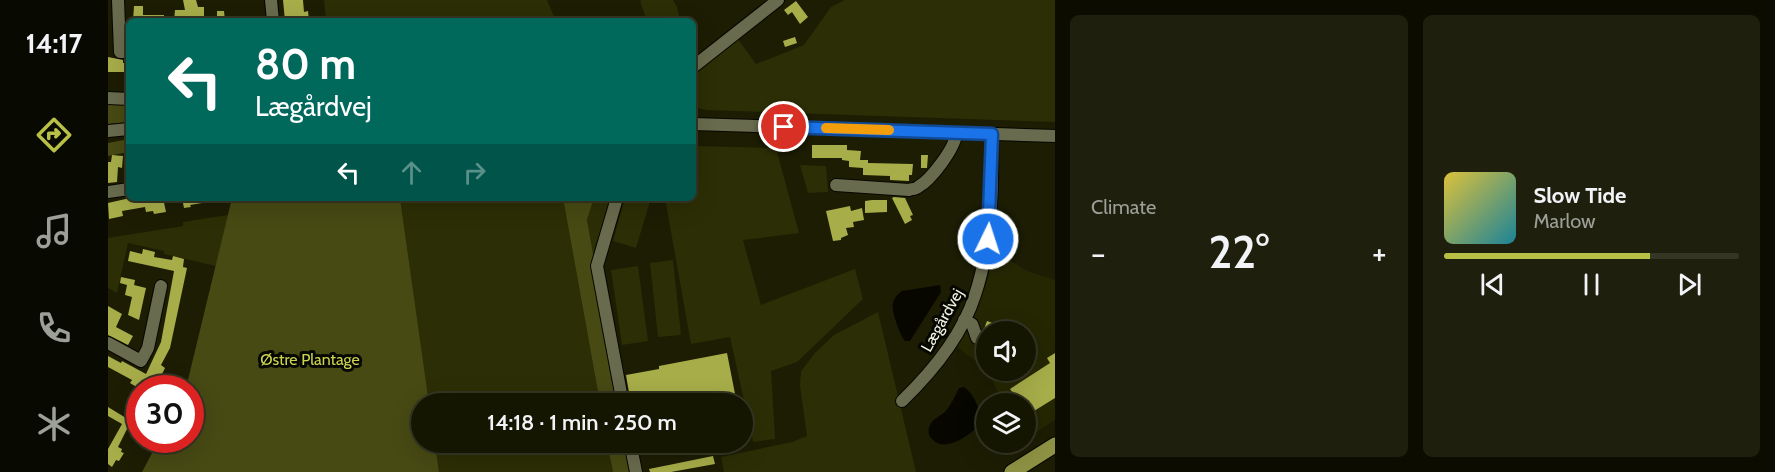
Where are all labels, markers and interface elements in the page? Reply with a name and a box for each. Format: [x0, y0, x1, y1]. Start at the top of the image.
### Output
text: 14:17 [26, 27, 82, 60]
text: 80 m [255, 38, 356, 90]
icon: left [156, 42, 234, 120]
text: Lægårdvej [255, 90, 372, 123]
pin [758, 101, 809, 152]
icon: arrive [767, 110, 800, 143]
icon: directions [33, 114, 75, 156]
icon: left [332, 156, 365, 189]
icon: ahead [395, 156, 428, 189]
icon: right [458, 156, 491, 189]
text: Slow Tide [1534, 182, 1626, 209]
text: Climate [1091, 195, 1156, 219]
position arrow [956, 207, 1020, 271]
text: Marlow [1534, 209, 1596, 233]
icon: music [33, 210, 75, 252]
text: 22° [1209, 225, 1269, 279]
text: − [1091, 233, 1106, 273]
text: + [1372, 233, 1387, 273]
icon: previous [1476, 268, 1509, 301]
icon: pause [1575, 268, 1608, 301]
icon: next [1673, 268, 1706, 301]
street label: Lægårdvej [917, 285, 967, 355]
icon: phone [33, 307, 75, 349]
map controls [976, 321, 1036, 453]
button: sound [976, 321, 1036, 381]
park label: Østre Plantage [260, 350, 360, 369]
speed limit sign: 30 [126, 375, 204, 453]
button: layers [976, 393, 1036, 453]
icon: climate [33, 403, 75, 445]
text: 14:18 · 1 min · 250 m [487, 409, 677, 436]

